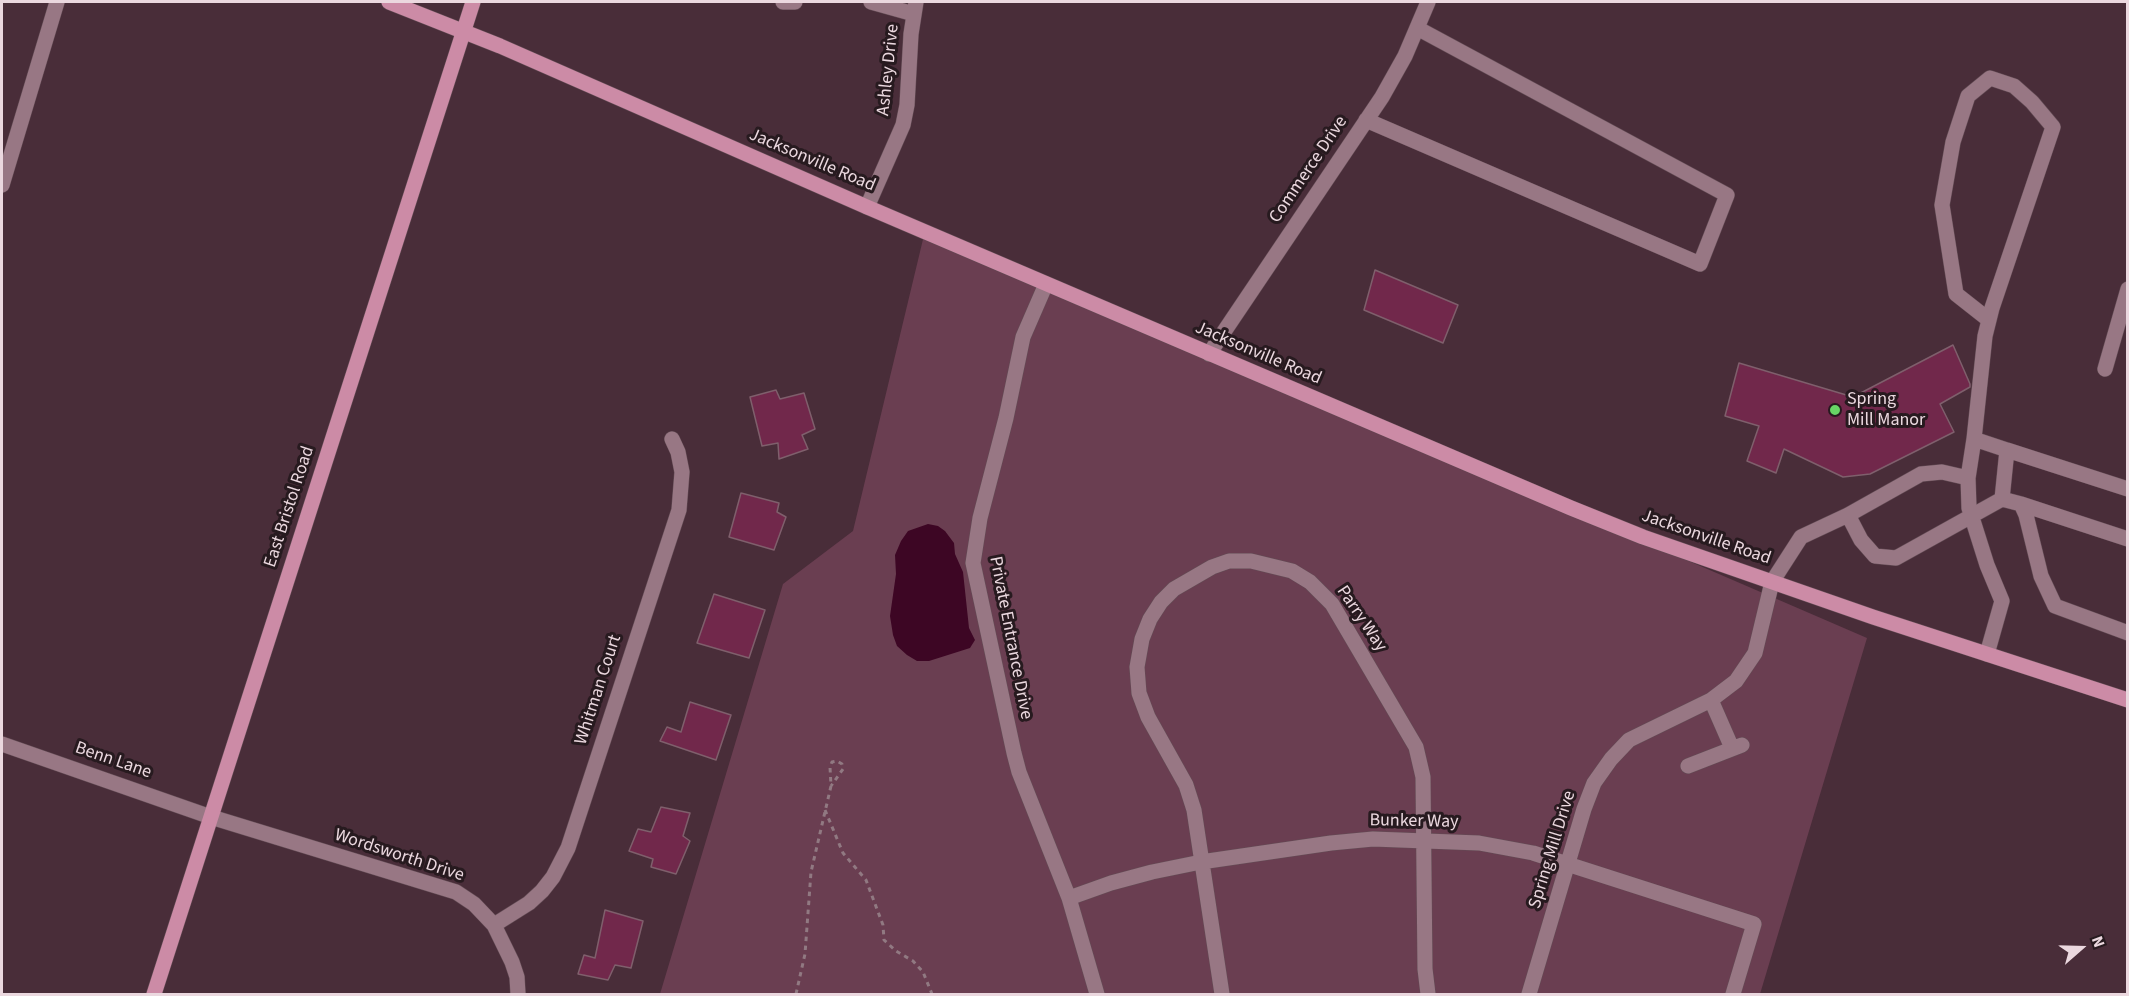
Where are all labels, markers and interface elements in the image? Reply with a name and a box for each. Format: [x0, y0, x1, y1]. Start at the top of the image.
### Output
street label: Ashley Drive [873, 23, 905, 117]
street label: Commerce Drive [1265, 112, 1353, 228]
street label: Jacksonville Road [746, 125, 878, 197]
street label: Jacksonville Road [1192, 318, 1324, 390]
place label: Spring Mill Manor [1847, 389, 1925, 432]
marker: Spring Mill Manor [1828, 403, 1842, 417]
street label: East Bristol Road [260, 444, 320, 570]
street label: Jacksonville Road [1639, 506, 1773, 570]
street label: Private Entrance Drive [984, 555, 1036, 721]
street label: Parry Way [1331, 582, 1391, 656]
street label: Whitman Court [571, 632, 627, 748]
street label: Benn Lane [72, 738, 154, 784]
street label: Spring Mill Drive [1525, 788, 1581, 912]
street label: Bunker Way [1369, 810, 1459, 834]
street label: Wordsworth Drive [332, 825, 466, 887]
north arrow [2051, 918, 2111, 978]
text: N [2086, 933, 2110, 951]

